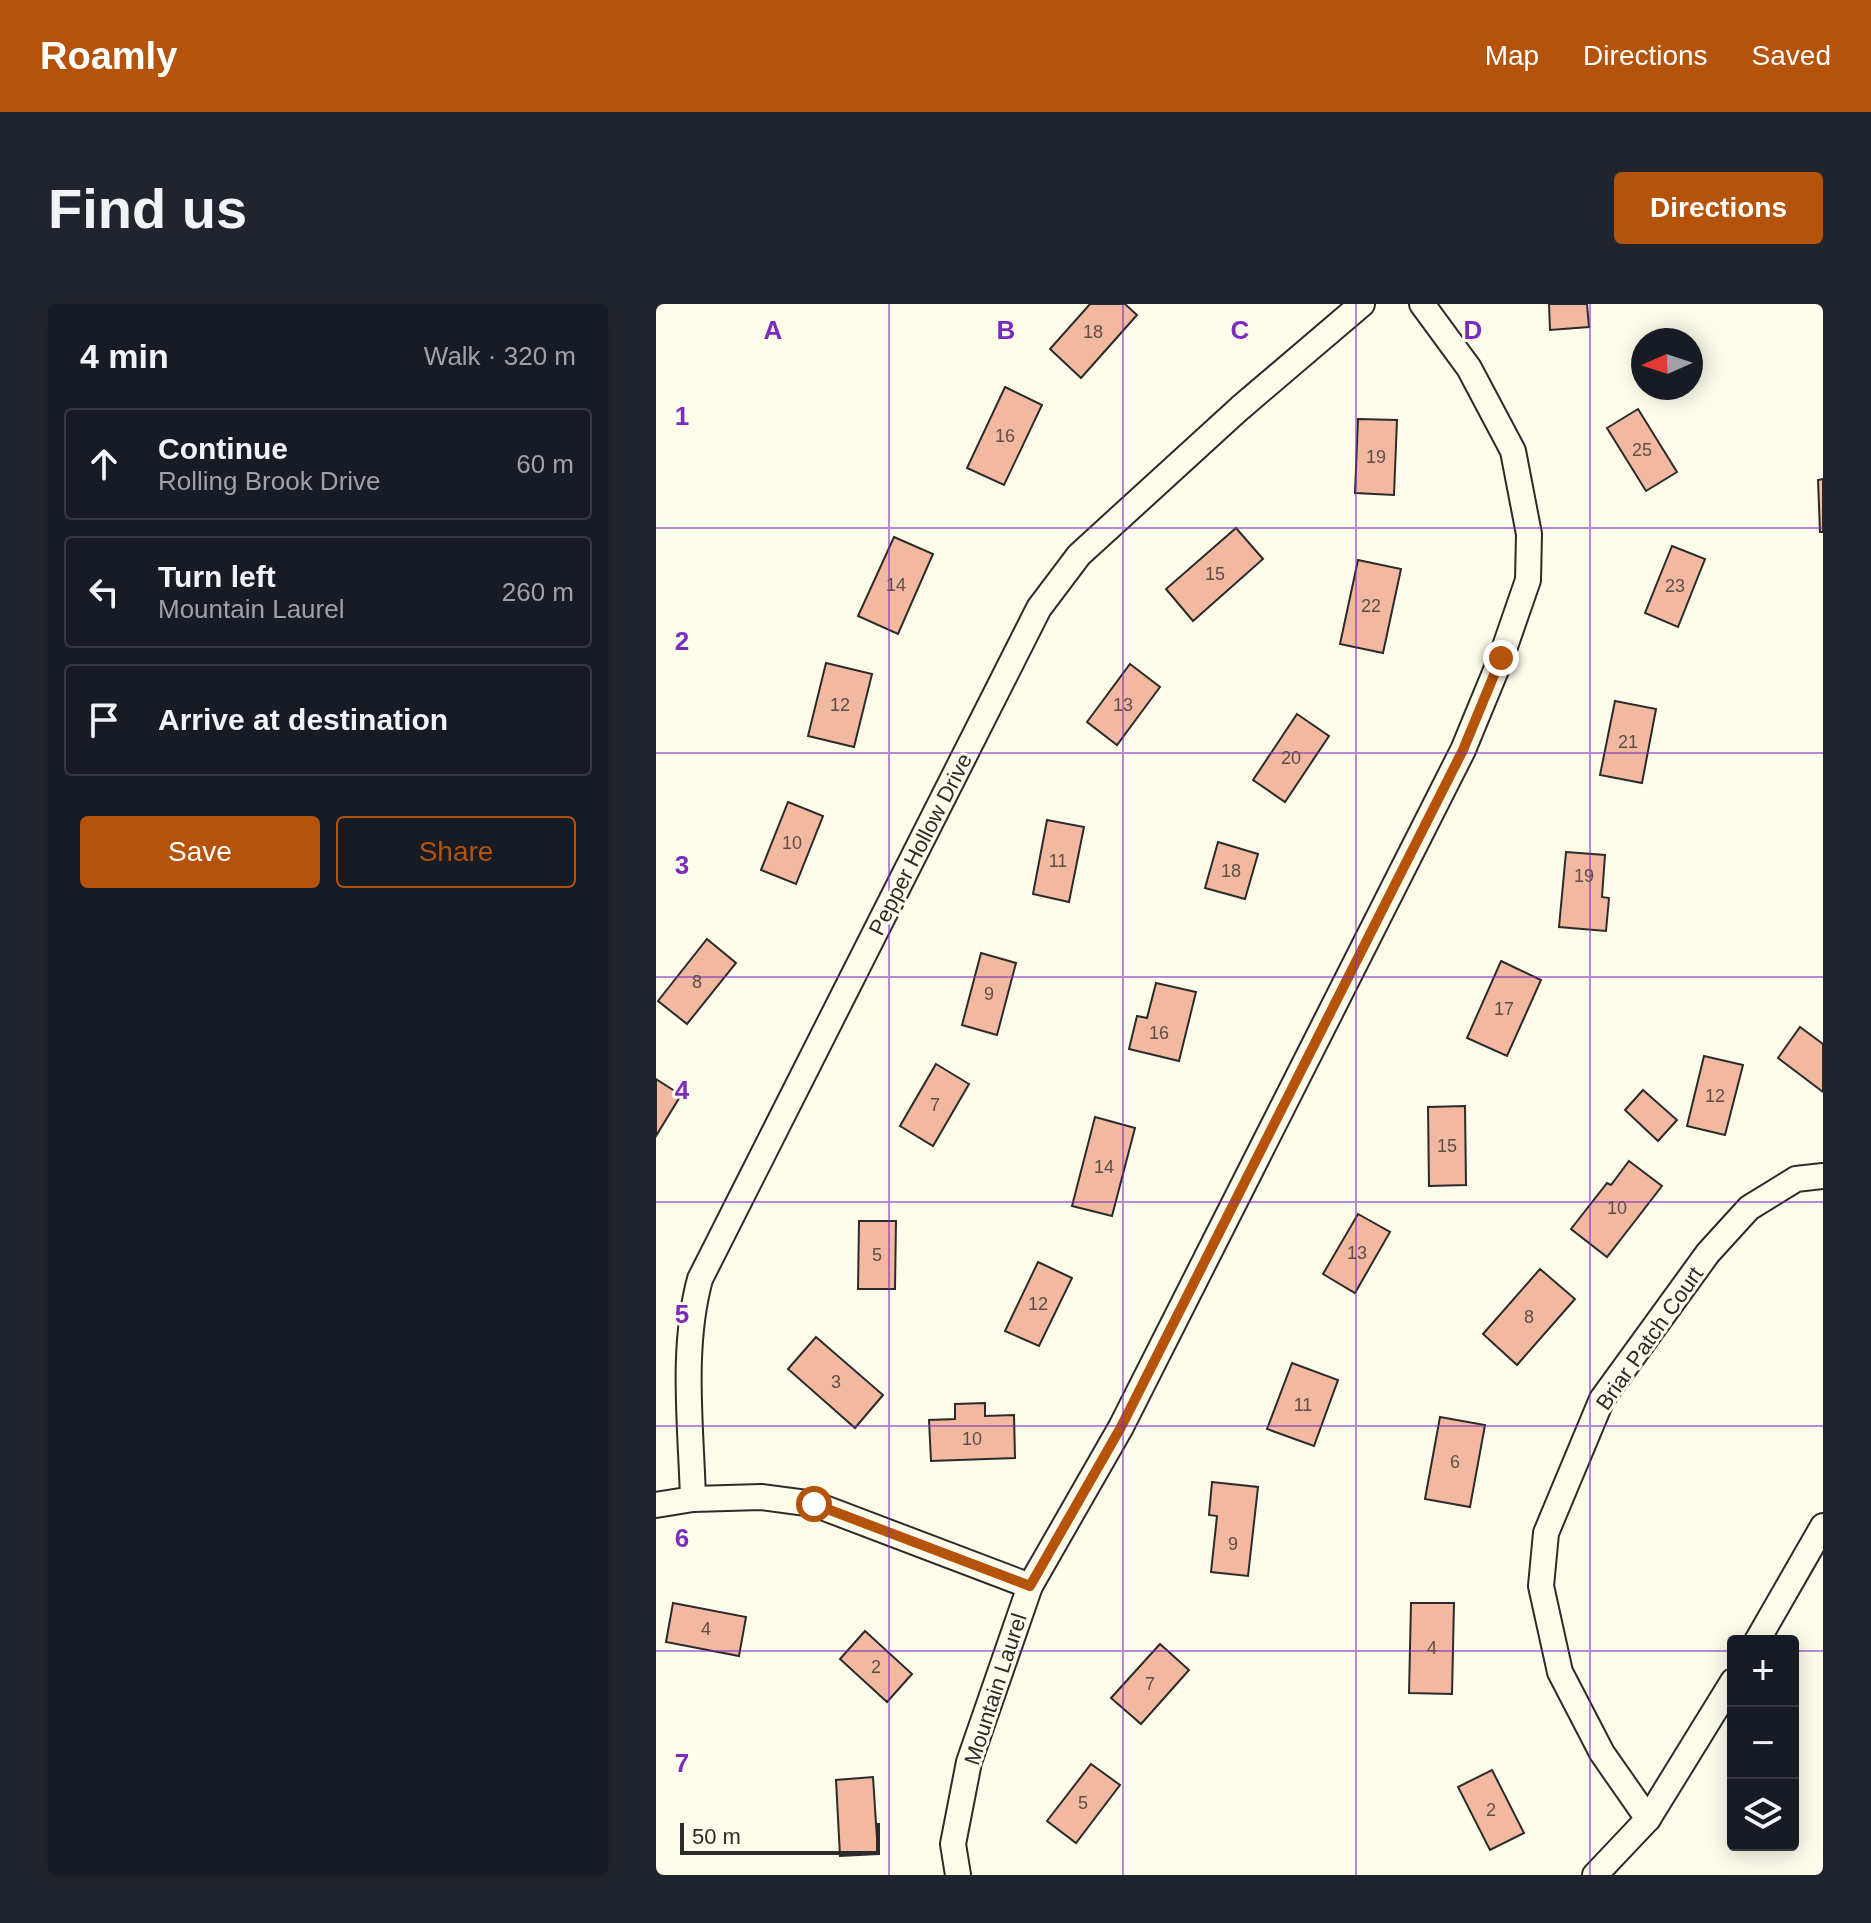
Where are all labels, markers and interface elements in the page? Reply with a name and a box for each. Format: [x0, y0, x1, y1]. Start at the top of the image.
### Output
text: Roamly [40, 35, 177, 77]
text: Map [1485, 40, 1539, 71]
text: Directions [1583, 40, 1708, 71]
text: Saved [1752, 40, 1831, 71]
button: Directions [1614, 172, 1823, 244]
text: Find us [48, 177, 247, 240]
text: A [764, 315, 783, 345]
text: B [997, 315, 1015, 345]
text: C [1231, 315, 1250, 345]
text: D [1464, 315, 1482, 345]
house number: 18 [1083, 322, 1103, 342]
north arrow [1631, 328, 1703, 400]
text: 4 min [80, 337, 169, 375]
text: Walk · 320 m [424, 341, 576, 371]
text: 1 [675, 401, 689, 431]
house number: 16 [995, 426, 1015, 446]
text: Continue [158, 432, 288, 465]
house number: 25 [1632, 440, 1652, 460]
icon: ahead [82, 442, 126, 486]
house number: 19 [1366, 447, 1386, 467]
text: 60 m [516, 449, 574, 479]
text: Rolling Brook Drive [158, 466, 381, 496]
text: Turn left [158, 560, 276, 593]
house number: 15 [1205, 564, 1225, 584]
icon: left [82, 570, 126, 614]
house number: 14 [886, 575, 906, 595]
house number: 23 [1665, 576, 1685, 596]
text: 260 m [502, 577, 574, 607]
text: Mountain Laurel [158, 594, 344, 624]
house number: 22 [1361, 596, 1381, 616]
text: 2 [675, 626, 689, 656]
route end [1483, 640, 1519, 676]
house number: 12 [830, 695, 850, 715]
house number: 13 [1113, 695, 1133, 715]
icon: arrive [82, 698, 126, 742]
text: Arrive at destination [158, 703, 448, 736]
house number: 21 [1618, 732, 1638, 752]
house number: 20 [1281, 748, 1301, 768]
street label: Pepper Hollow Drive [864, 749, 977, 939]
button: Save [80, 816, 320, 888]
button: Share [336, 816, 576, 888]
house number: 10 [782, 833, 802, 853]
text: 3 [675, 850, 689, 880]
house number: 11 [1049, 851, 1067, 871]
house number: 18 [1221, 861, 1241, 881]
house number: 19 [1574, 866, 1594, 886]
house number: 8 [692, 972, 702, 992]
house number: 9 [984, 984, 994, 1004]
house number: 17 [1494, 999, 1514, 1019]
house number: 16 [1149, 1023, 1169, 1043]
text: 4 [675, 1075, 690, 1105]
house number: 12 [1705, 1086, 1725, 1106]
house number: 7 [930, 1095, 940, 1115]
house number: 15 [1437, 1136, 1457, 1156]
house number: 14 [1094, 1157, 1114, 1177]
house number: 10 [1607, 1198, 1627, 1218]
house number: 13 [1347, 1243, 1367, 1263]
house number: 5 [872, 1245, 882, 1265]
street label: Briar Patch Court [1591, 1262, 1708, 1415]
house number: 12 [1028, 1294, 1048, 1314]
text: 5 [675, 1299, 689, 1329]
house number: 8 [1524, 1307, 1534, 1327]
house number: 3 [831, 1372, 841, 1392]
house number: 11 [1294, 1395, 1312, 1415]
house number: 10 [962, 1429, 982, 1449]
house number: 6 [1450, 1452, 1460, 1472]
route start [796, 1486, 832, 1522]
text: 6 [675, 1523, 689, 1553]
house number: 9 [1228, 1534, 1238, 1554]
street label: Mountain Laurel [959, 1610, 1032, 1768]
house number: 4 [701, 1619, 711, 1639]
map controls [1727, 1635, 1799, 1851]
button: + [1727, 1635, 1799, 1707]
house number: 4 [1427, 1638, 1437, 1658]
house number: 2 [871, 1657, 881, 1677]
house number: 7 [1145, 1674, 1155, 1694]
button: − [1727, 1707, 1799, 1779]
text: 7 [675, 1748, 689, 1778]
button: layers [1727, 1779, 1799, 1851]
house number: 5 [1078, 1793, 1088, 1813]
house number: 2 [1486, 1800, 1496, 1820]
scale bar [680, 1819, 880, 1855]
text: 50 m [692, 1824, 741, 1849]

